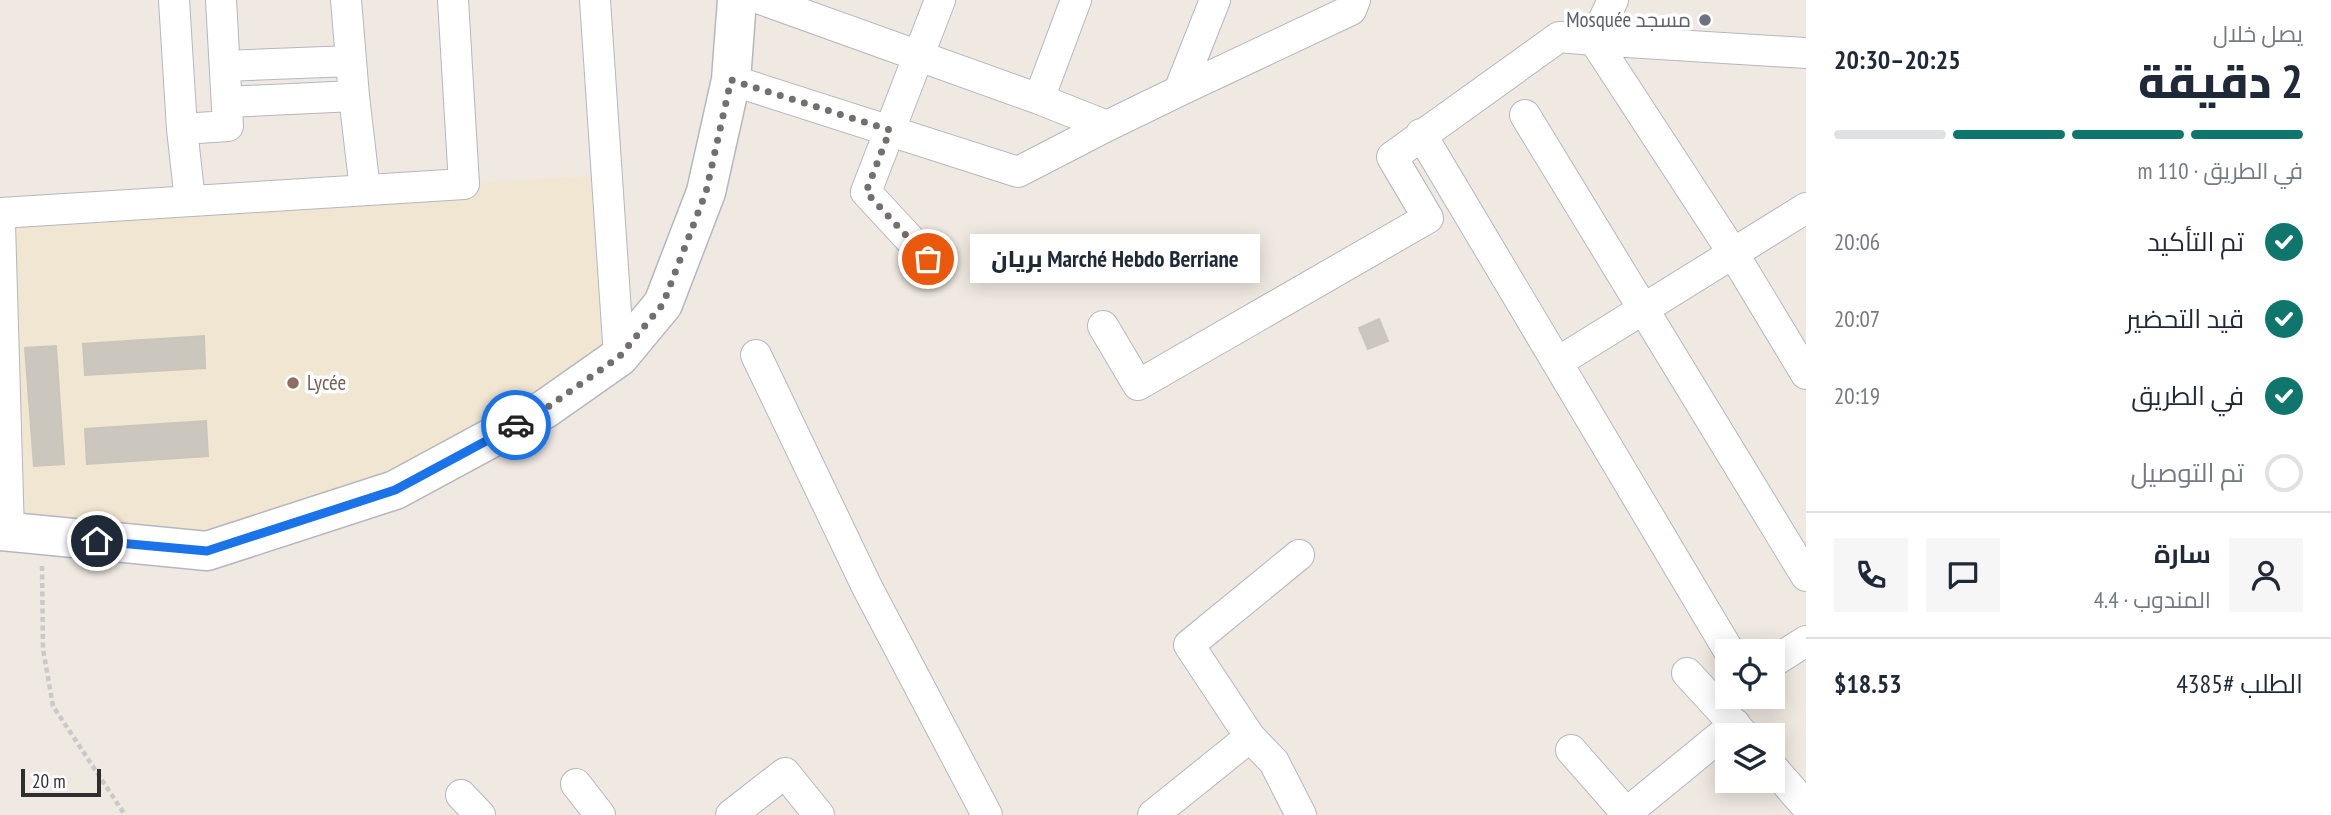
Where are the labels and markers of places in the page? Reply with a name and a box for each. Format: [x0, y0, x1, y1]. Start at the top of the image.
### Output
place label: Mosquée مسجد [1566, 6, 1691, 33]
marker: Mosquée مسجد [1697, 12, 1713, 28]
pin [898, 229, 958, 289]
callout: Marché Hebdo Berriane بريان [970, 234, 1260, 284]
place label: Lycée [307, 369, 346, 396]
marker: Lycée [285, 375, 301, 391]
pin [67, 511, 127, 571]

